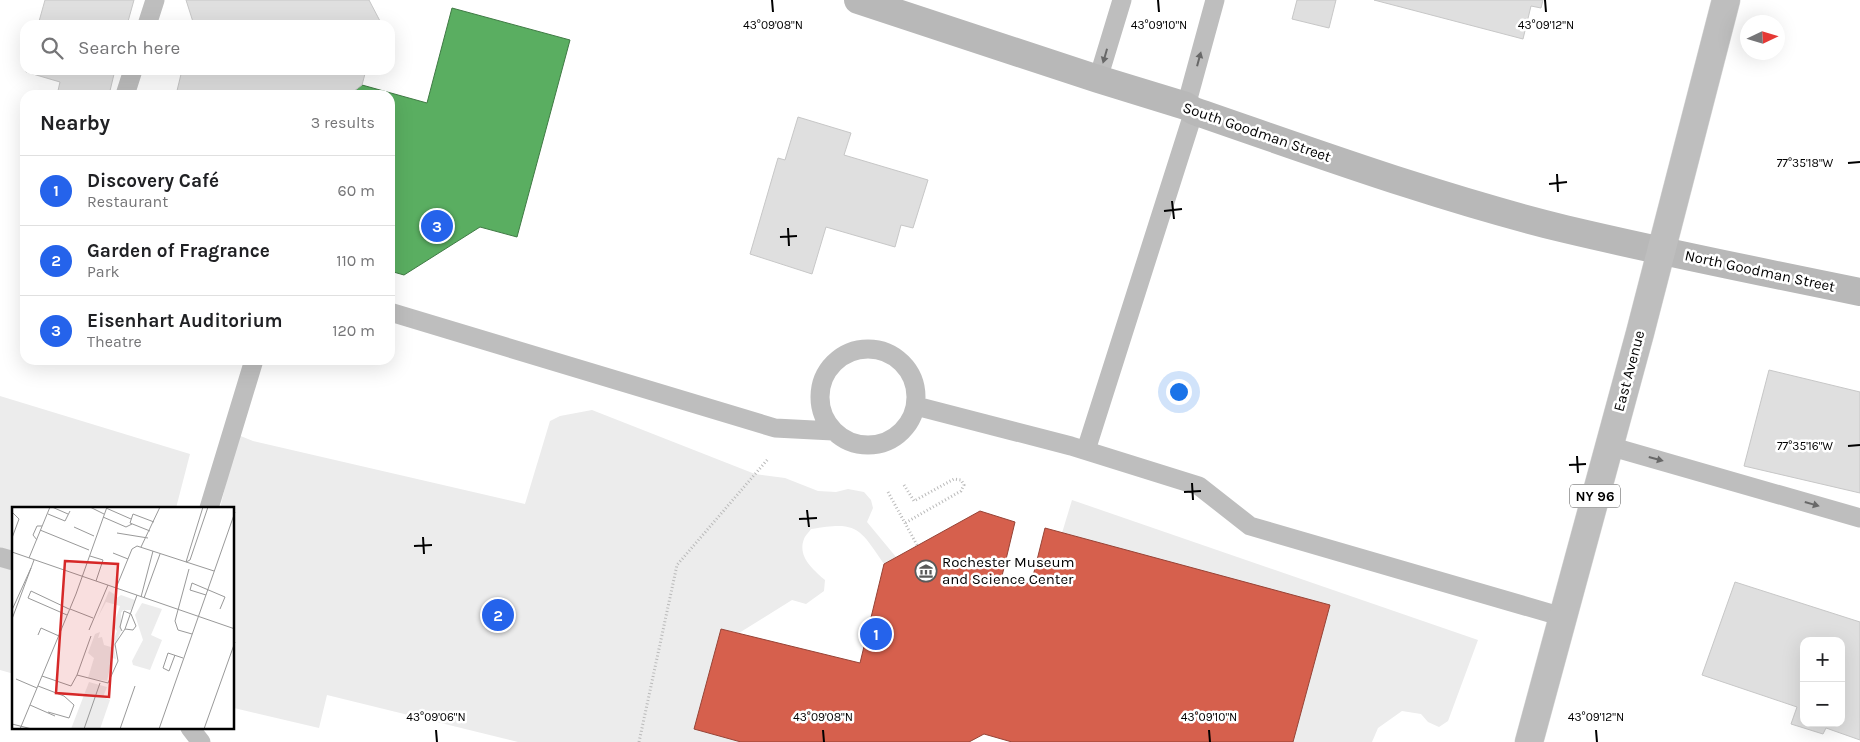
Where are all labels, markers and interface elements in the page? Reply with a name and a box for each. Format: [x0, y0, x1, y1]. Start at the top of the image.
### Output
north arrow [1740, 15, 1785, 60]
text: 43°09'08"N [743, 18, 803, 32]
text: 43°09'10"N [1131, 18, 1187, 32]
text: 43°09'12"N [1518, 18, 1574, 32]
search box [20, 20, 395, 75]
icon: search [38, 34, 66, 62]
text: Search here [78, 37, 180, 59]
one-way arrow [1100, 49, 1108, 64]
one-way arrow [1195, 52, 1203, 67]
street label: South Goodman Street [1180, 98, 1334, 166]
text: Nearby [40, 111, 110, 135]
text: 3 results [311, 113, 375, 132]
text: 77°35'18"W [1777, 156, 1834, 170]
text: Discovery Café [87, 170, 219, 192]
text: 1 [53, 181, 59, 200]
text: 60 m [338, 181, 375, 200]
text: Restaurant [87, 192, 168, 211]
pin: 3 [421, 207, 453, 245]
text: Garden of Fragrance [87, 240, 270, 262]
street label: North Goodman Street [1683, 246, 1837, 296]
text: 2 [51, 251, 61, 270]
text: 110 m [336, 251, 375, 270]
text: Park [87, 262, 119, 281]
text: Eisenhart Auditorium [87, 310, 283, 332]
text: 3 [51, 321, 61, 340]
text: 120 m [332, 321, 375, 340]
street label: East Avenue [1610, 329, 1648, 413]
text: Theatre [87, 332, 142, 351]
your location [1166, 379, 1192, 405]
text: 77°35'16"W [1777, 439, 1833, 453]
one-way arrow [1648, 455, 1663, 463]
road number: NY 96 [1570, 484, 1620, 508]
one-way arrow [1805, 500, 1820, 508]
inset map [12, 507, 235, 730]
place label: Rochester Museum and Science Center [942, 553, 1075, 588]
museum icon: Rochester Museum and Science Center [914, 559, 938, 583]
pin: 2 [482, 596, 514, 634]
pin: 1 [860, 615, 892, 653]
map controls [1800, 637, 1845, 727]
button: + [1800, 637, 1845, 682]
button: − [1800, 682, 1845, 727]
text: 43°09'06"N [406, 710, 466, 724]
text: 43°09'08"N [793, 710, 853, 724]
text: 43°09'10"N [1181, 710, 1237, 724]
text: 43°09'12"N [1568, 710, 1624, 724]

